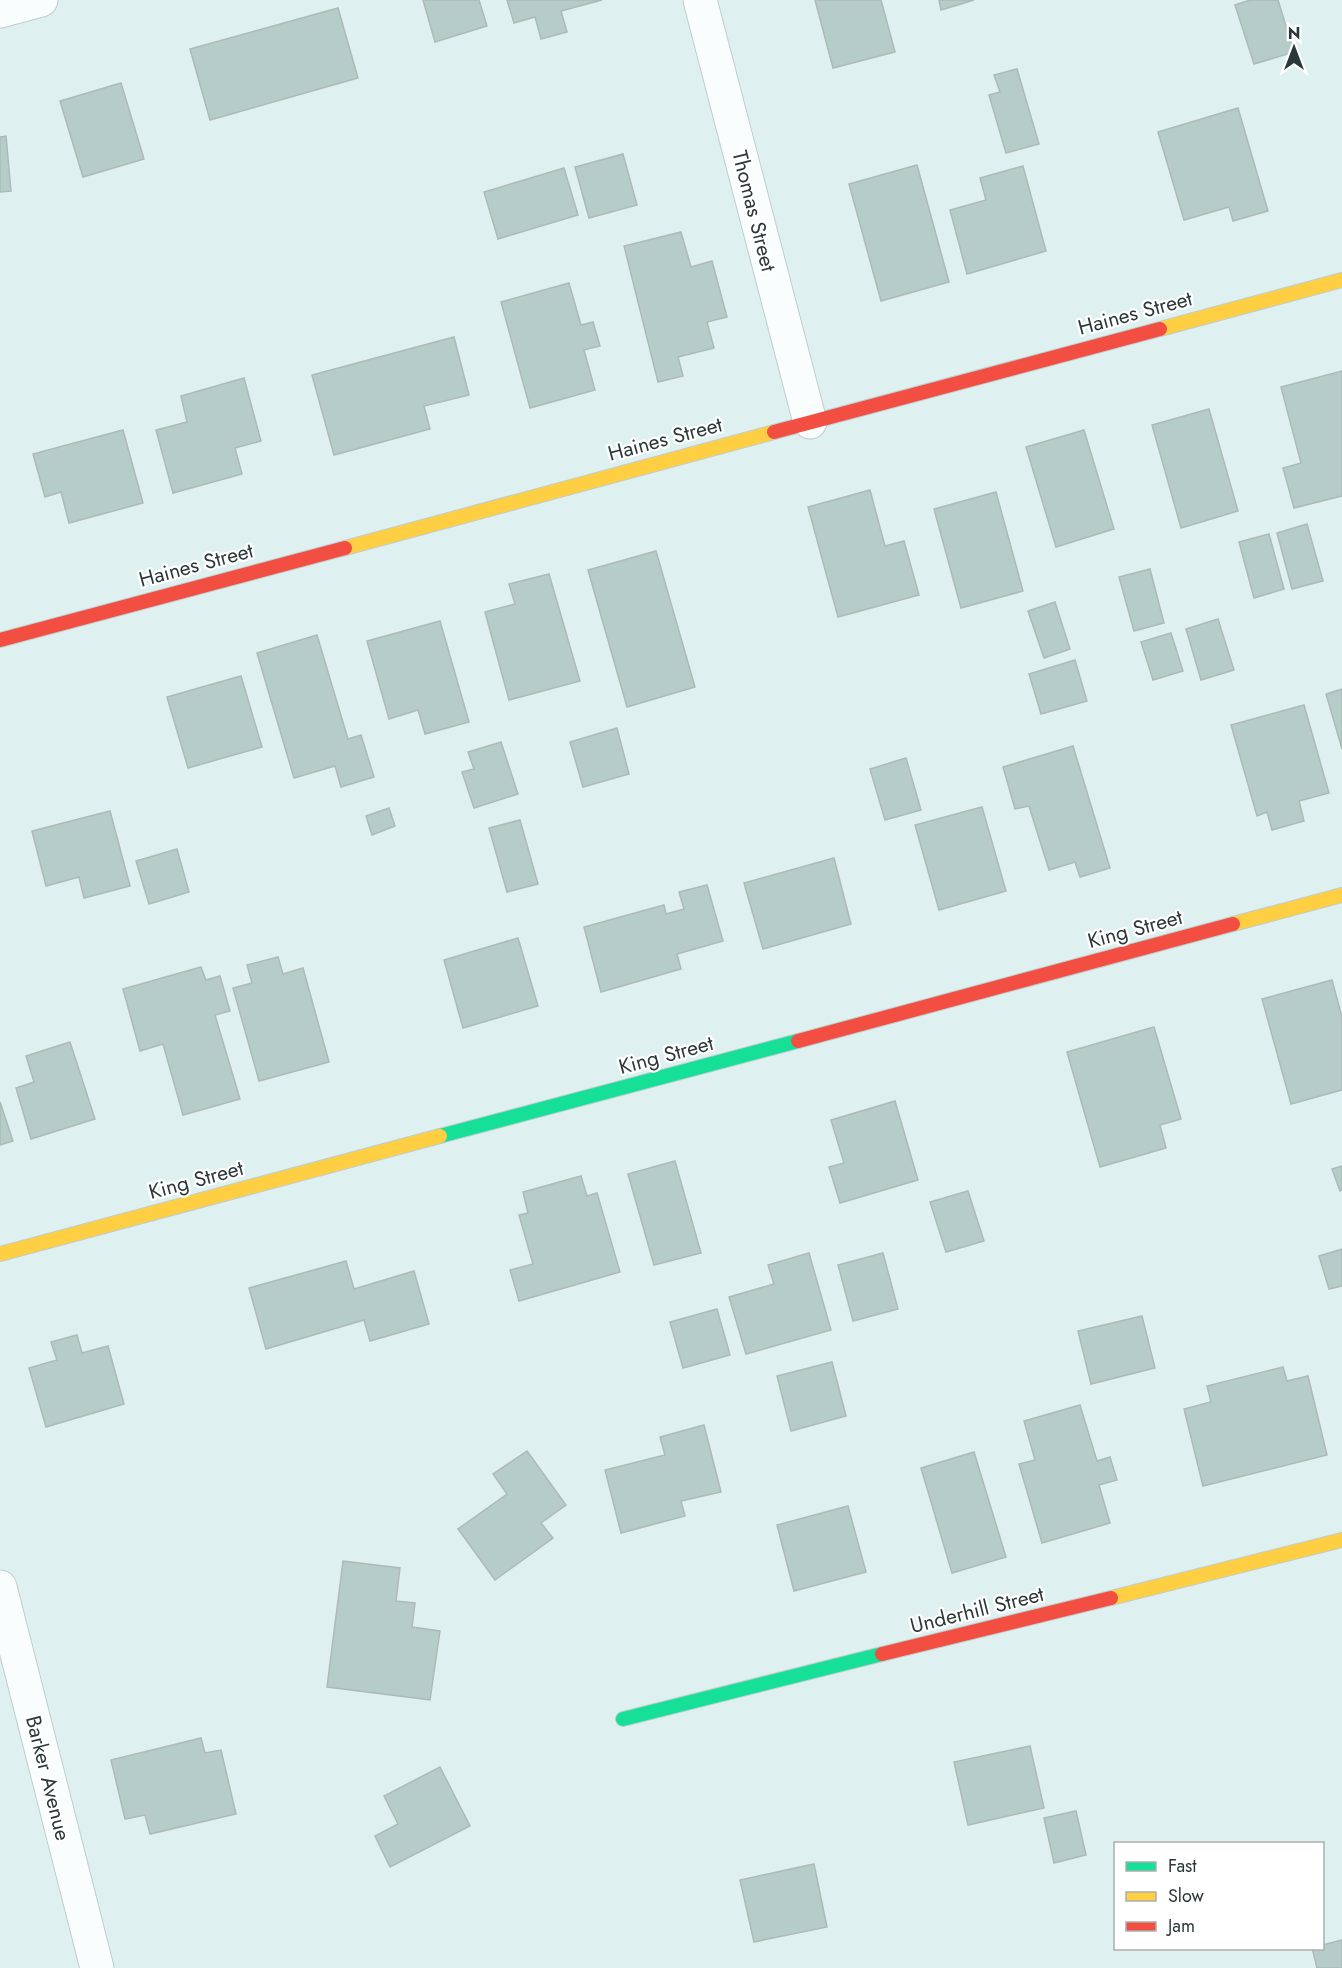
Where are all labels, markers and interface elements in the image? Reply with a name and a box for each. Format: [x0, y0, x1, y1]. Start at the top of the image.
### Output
north arrow [1264, 18, 1324, 78]
text: N [1288, 22, 1300, 45]
street label: Thomas Street [724, 147, 784, 275]
street label: Haines Street [1074, 283, 1196, 343]
street label: Haines Street [604, 409, 726, 469]
street label: Haines Street [135, 535, 257, 595]
street label: King Street [1084, 902, 1186, 956]
street label: King Street [615, 1028, 717, 1082]
street label: King Street [145, 1153, 247, 1207]
street label: Underhill Street [907, 1579, 1047, 1641]
street label: Barker Avenue [18, 1712, 78, 1844]
legend [1114, 1842, 1324, 1950]
text: Fast [1168, 1853, 1197, 1879]
text: Slow [1168, 1883, 1205, 1909]
text: Jam [1166, 1913, 1195, 1939]

